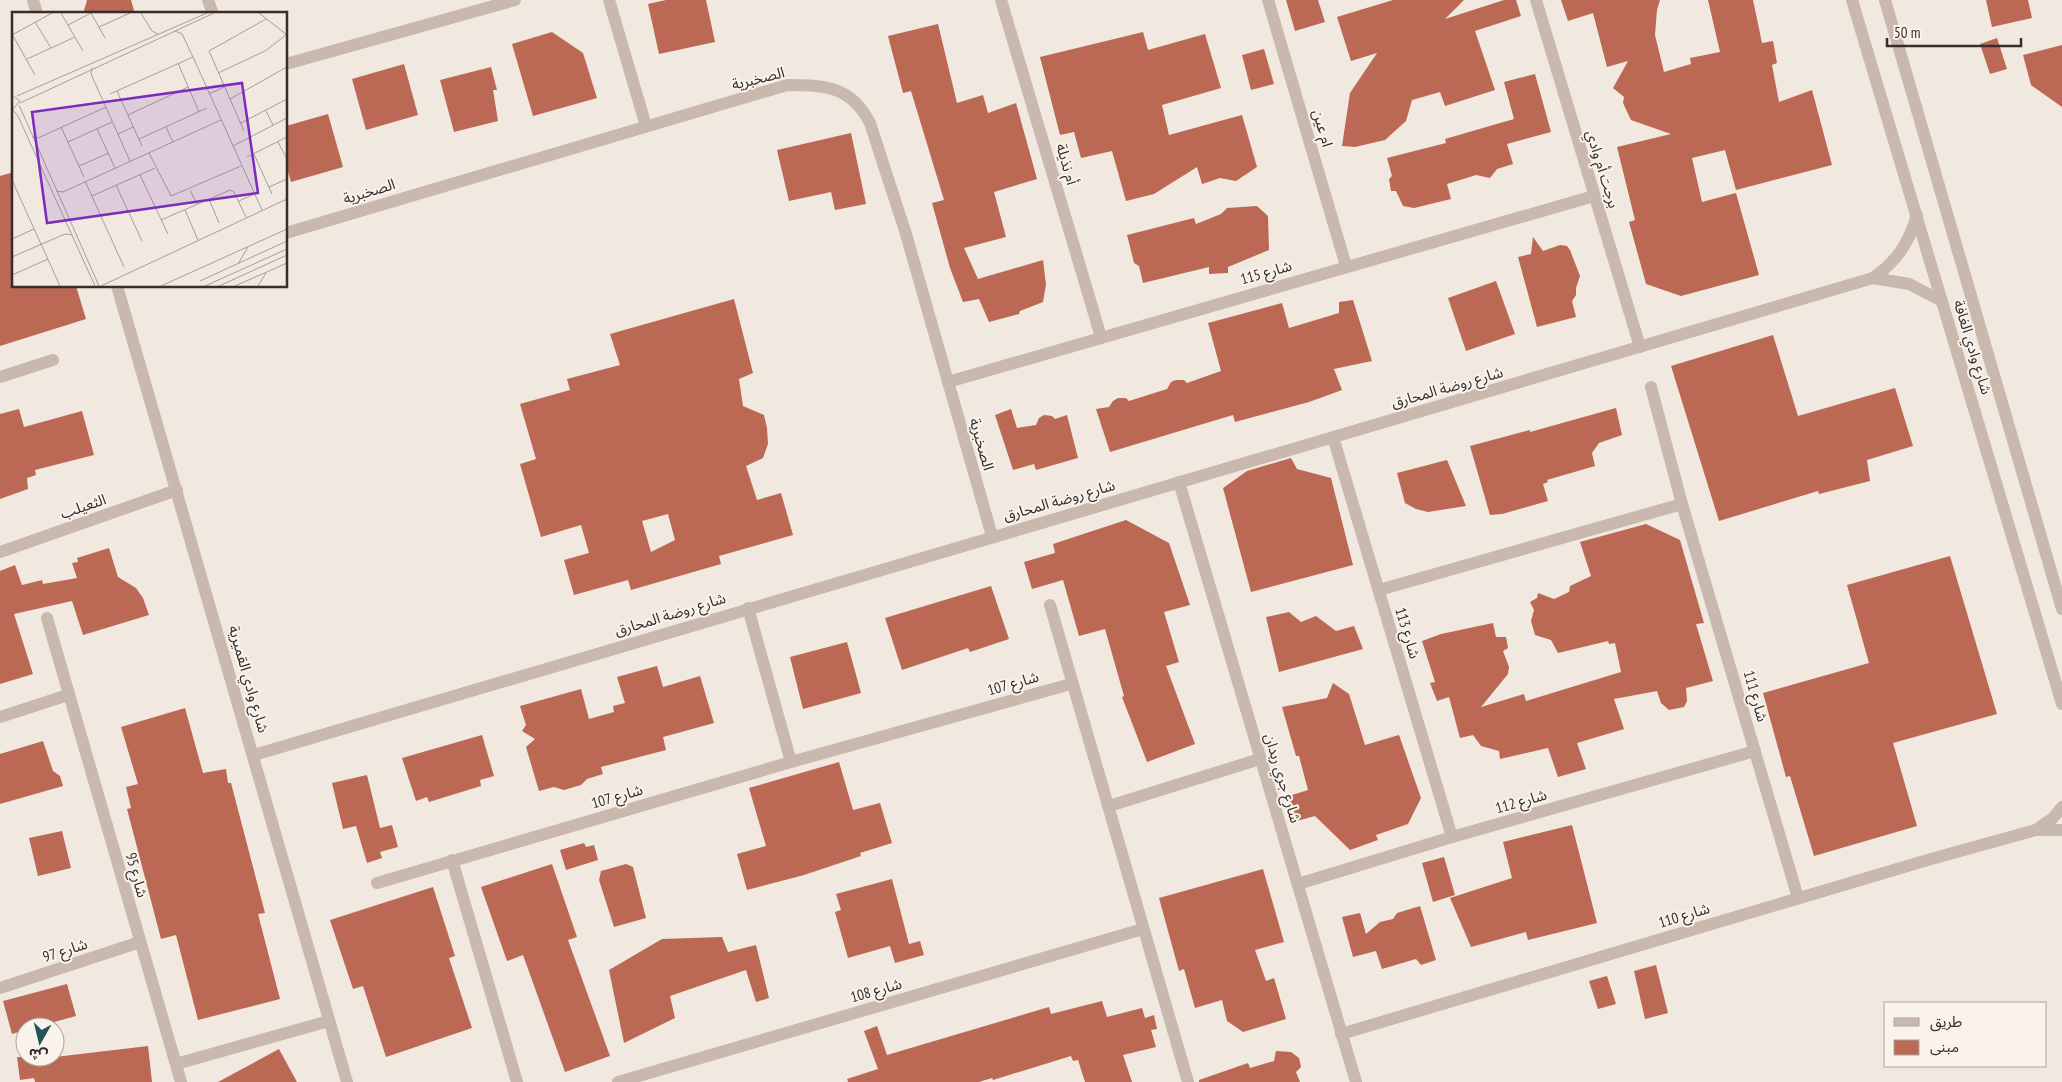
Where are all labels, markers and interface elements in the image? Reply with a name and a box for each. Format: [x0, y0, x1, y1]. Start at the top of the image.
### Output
inset map [12, 12, 288, 288]
scale bar [1887, 15, 2021, 47]
text: 50 m [1894, 23, 1920, 42]
street label: الصخبرية [730, 62, 786, 94]
street label: ام عين [1307, 107, 1337, 149]
street label: برجت أم وادي [1580, 128, 1624, 211]
street label: أم نذيلة [1050, 141, 1082, 188]
street label: الصخبرية [341, 174, 397, 208]
street label: شارع 115 [1238, 256, 1295, 291]
street label: شارع وادي الغافة [1947, 297, 1996, 398]
street label: شارع روضة المحارق [1389, 362, 1506, 415]
street label: الصخبرية [965, 416, 999, 472]
street label: شارع روضة المحارق [1001, 475, 1118, 528]
street label: الثعيلب [58, 489, 108, 523]
street label: شارع روضة المحارق [612, 588, 729, 643]
street label: شارع 113 [1388, 605, 1425, 662]
street label: شارع وادي القميرية [222, 623, 273, 736]
street label: شارع 107 [985, 667, 1042, 702]
street label: شارع 111 [1737, 668, 1772, 725]
street label: شارع جري ربدان [1257, 731, 1306, 826]
street label: شارع 107 [589, 780, 646, 815]
street label: شارع 112 [1493, 785, 1550, 820]
street label: شارع 95 [119, 850, 153, 901]
street label: شارع 110 [1656, 898, 1713, 935]
street label: شارع 97 [40, 934, 91, 969]
street label: شارع 108 [848, 974, 905, 1009]
legend [1884, 1002, 2047, 1067]
text: طريق [1930, 1012, 1962, 1032]
north arrow [15, 1017, 65, 1067]
text: مبنى [1930, 1037, 1959, 1056]
text: ش [27, 1045, 49, 1065]

